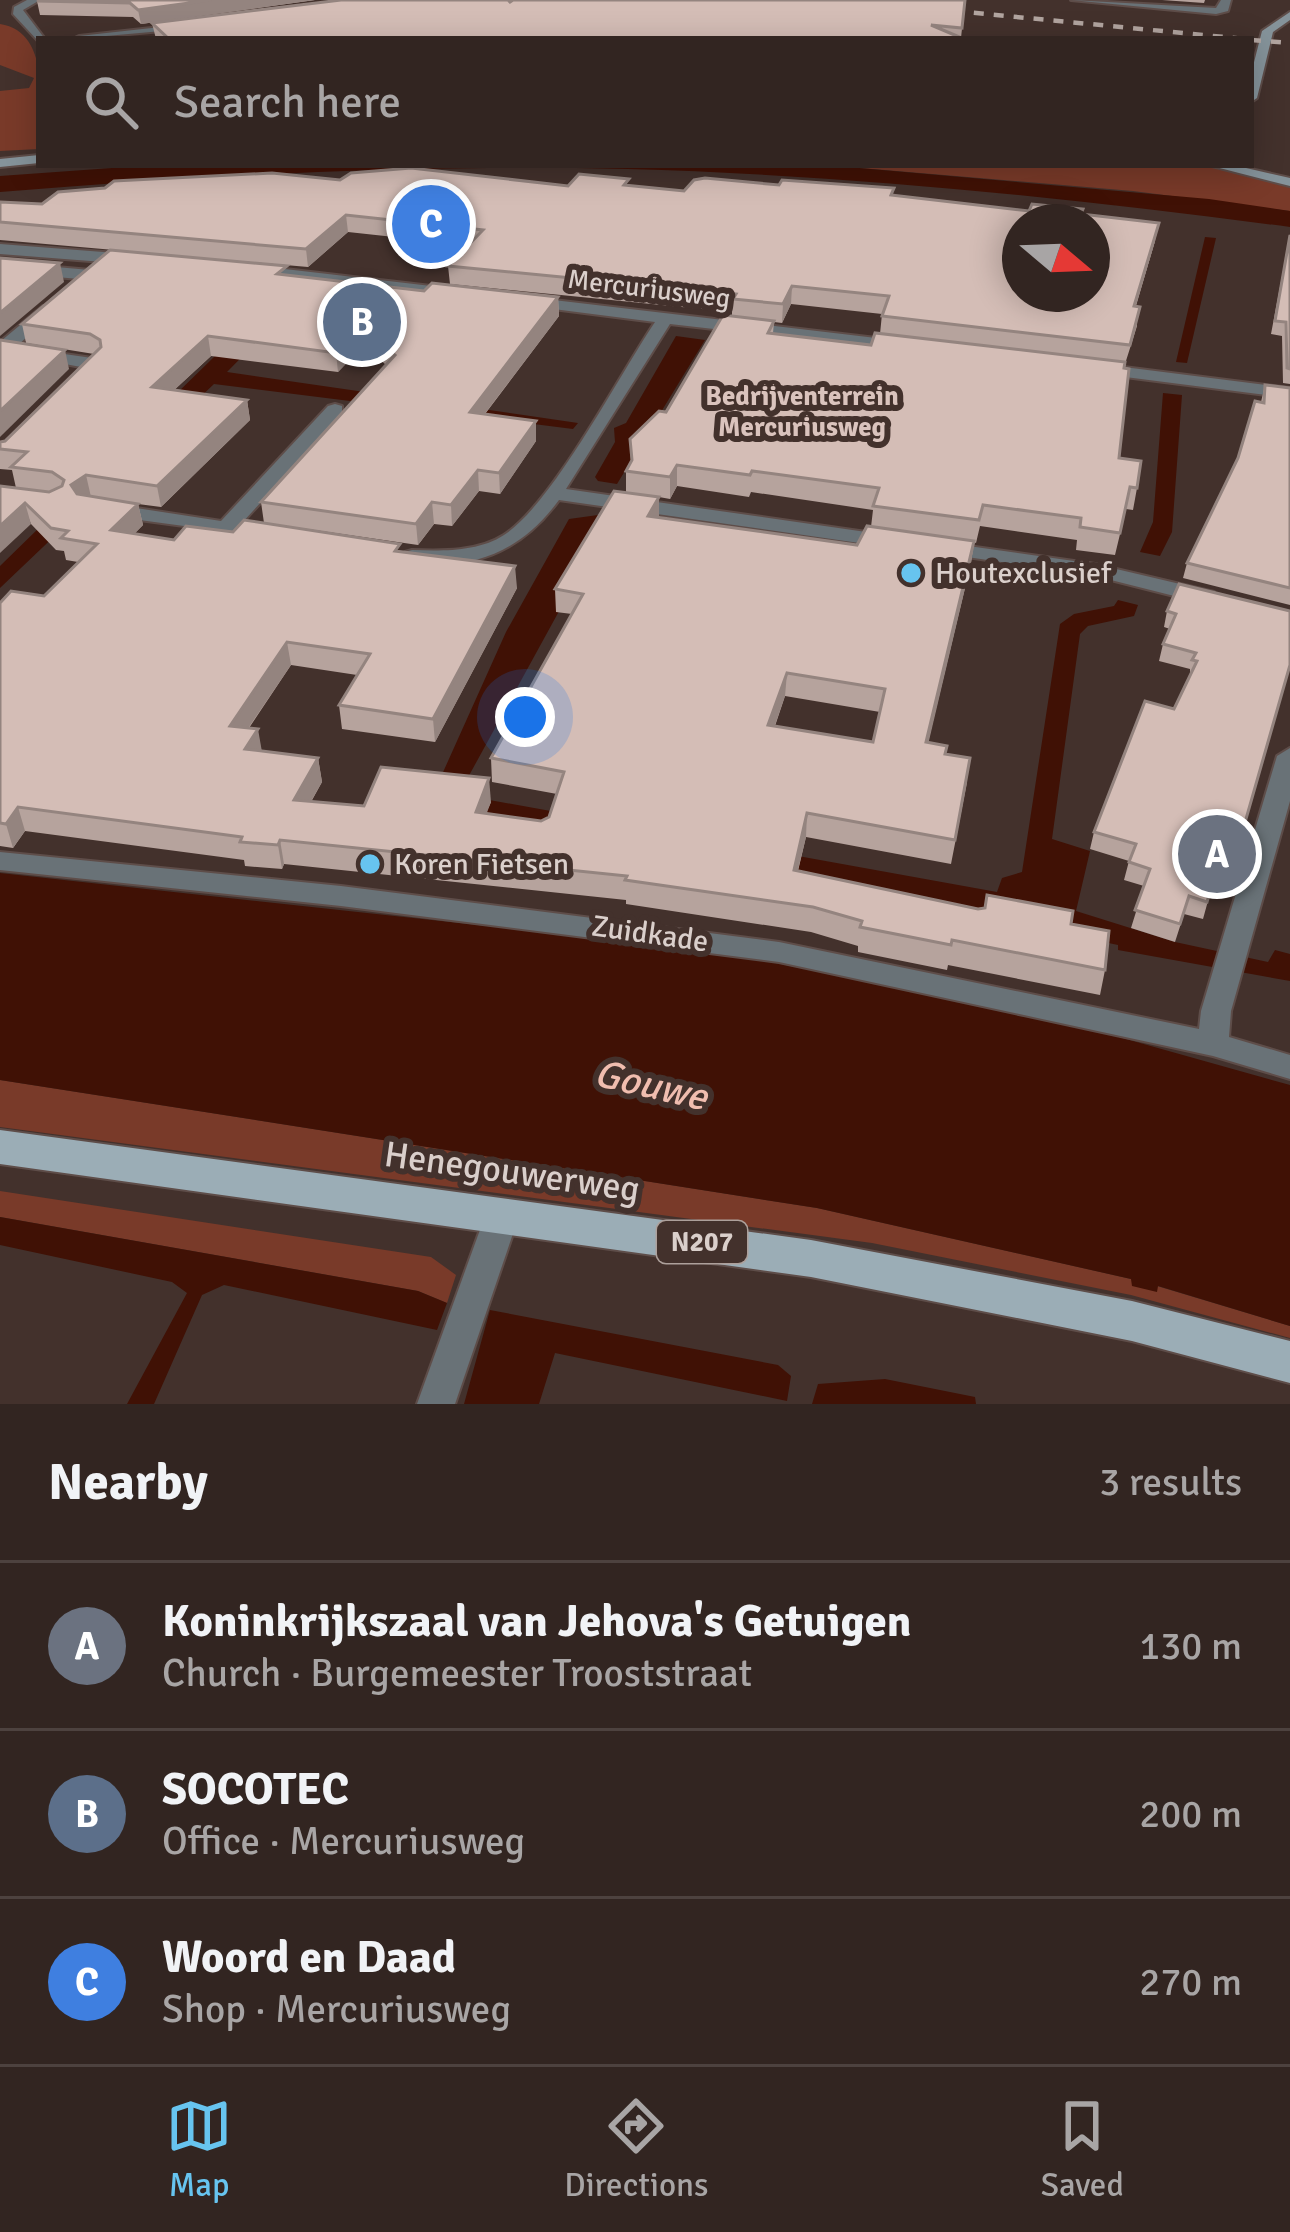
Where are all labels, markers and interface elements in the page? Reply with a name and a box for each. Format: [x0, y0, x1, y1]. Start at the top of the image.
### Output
search box [36, 36, 1254, 168]
icon: search [78, 69, 144, 135]
text: Search here [174, 75, 401, 130]
pin: C [392, 179, 470, 269]
north arrow [1002, 204, 1110, 312]
street label: Mercuriusweg [566, 263, 732, 315]
pin: B [323, 277, 401, 367]
district label: Bedrijventerrein Mercuriusweg [705, 380, 899, 444]
place label: Houtexclusief [935, 555, 1113, 592]
marker: Houtexclusief [898, 560, 924, 586]
your location [495, 687, 555, 747]
pin: A [1178, 809, 1256, 899]
place label: Koren Fietsen [394, 846, 569, 883]
marker: Koren Fietsen [357, 851, 383, 877]
street label: Zuidkade [589, 908, 711, 960]
water label: Gouwe [590, 1049, 714, 1122]
street label: Henegouwerweg [381, 1132, 643, 1212]
road number: N207 [657, 1221, 747, 1263]
text: Nearby [48, 1451, 208, 1514]
text: 3 results [1099, 1458, 1242, 1506]
text: Koninkrijkszaal van Jehova's Getuigen [162, 1594, 911, 1649]
text: A [75, 1622, 99, 1670]
text: 130 m [1139, 1622, 1242, 1670]
text: Church · Burgemeester Trooststraat [162, 1649, 752, 1697]
text: SOCOTEC [162, 1762, 349, 1817]
text: B [75, 1790, 99, 1838]
text: 200 m [1139, 1790, 1242, 1838]
text: Office · Mercuriusweg [162, 1817, 525, 1865]
text: Woord en Daad [162, 1930, 456, 1985]
text: C [75, 1958, 99, 2006]
text: 270 m [1139, 1958, 1242, 2006]
text: Shop · Mercuriusweg [162, 1985, 511, 2033]
tab: Map [166, 2093, 232, 2206]
tab: Directions [564, 2093, 709, 2206]
tab: Saved [1041, 2093, 1124, 2206]

